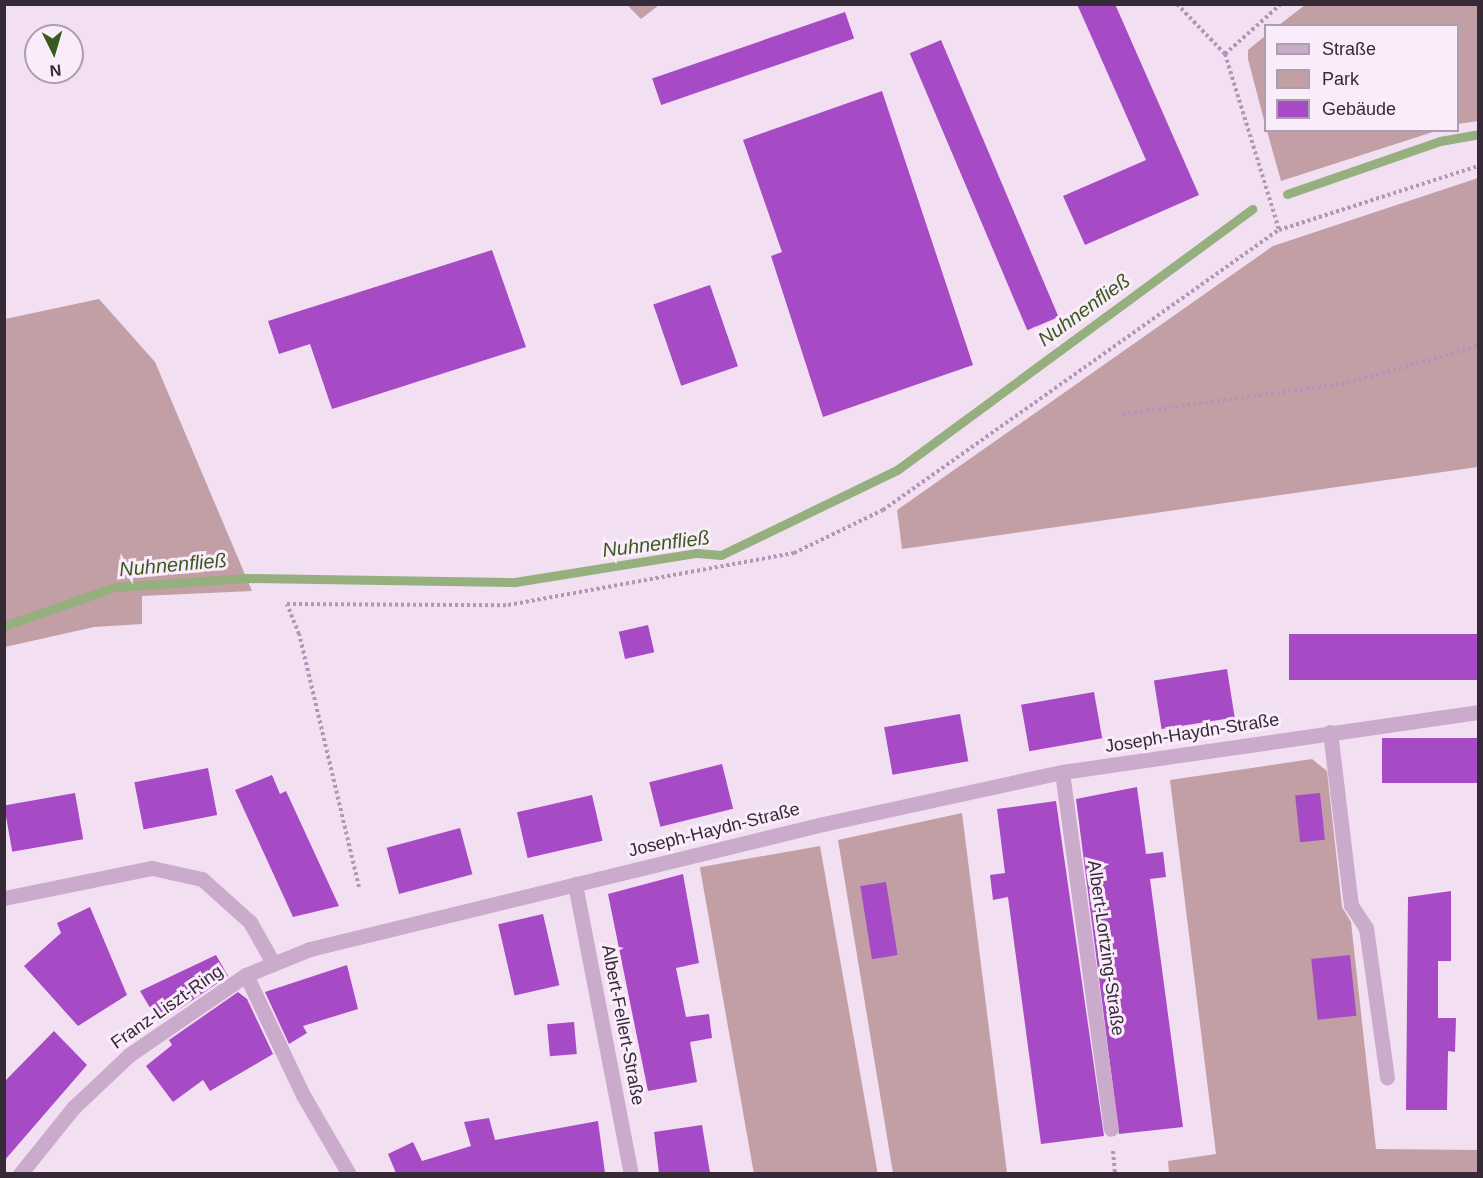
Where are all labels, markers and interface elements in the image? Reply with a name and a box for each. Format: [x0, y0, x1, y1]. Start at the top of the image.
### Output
north arrow [24, 24, 84, 84]
legend [1264, 24, 1459, 132]
text: Straße [1322, 39, 1376, 59]
text: N [49, 61, 62, 79]
text: Park [1322, 69, 1359, 89]
text: Gebäude [1322, 99, 1396, 119]
water label: Nuhnenfließ [1033, 269, 1135, 351]
water label: Nuhnenfließ [601, 526, 711, 562]
water label: Nuhnenfließ [118, 548, 228, 582]
street label: Joseph-Haydn-Straße [1103, 709, 1281, 757]
street label: Joseph-Haydn-Straße [626, 798, 802, 862]
street label: Albert-Lortzing-Straße [1083, 859, 1129, 1037]
street label: Albert-Fellert-Straße [597, 943, 649, 1107]
street label: Franz-Liszt-Ring [107, 960, 227, 1054]

